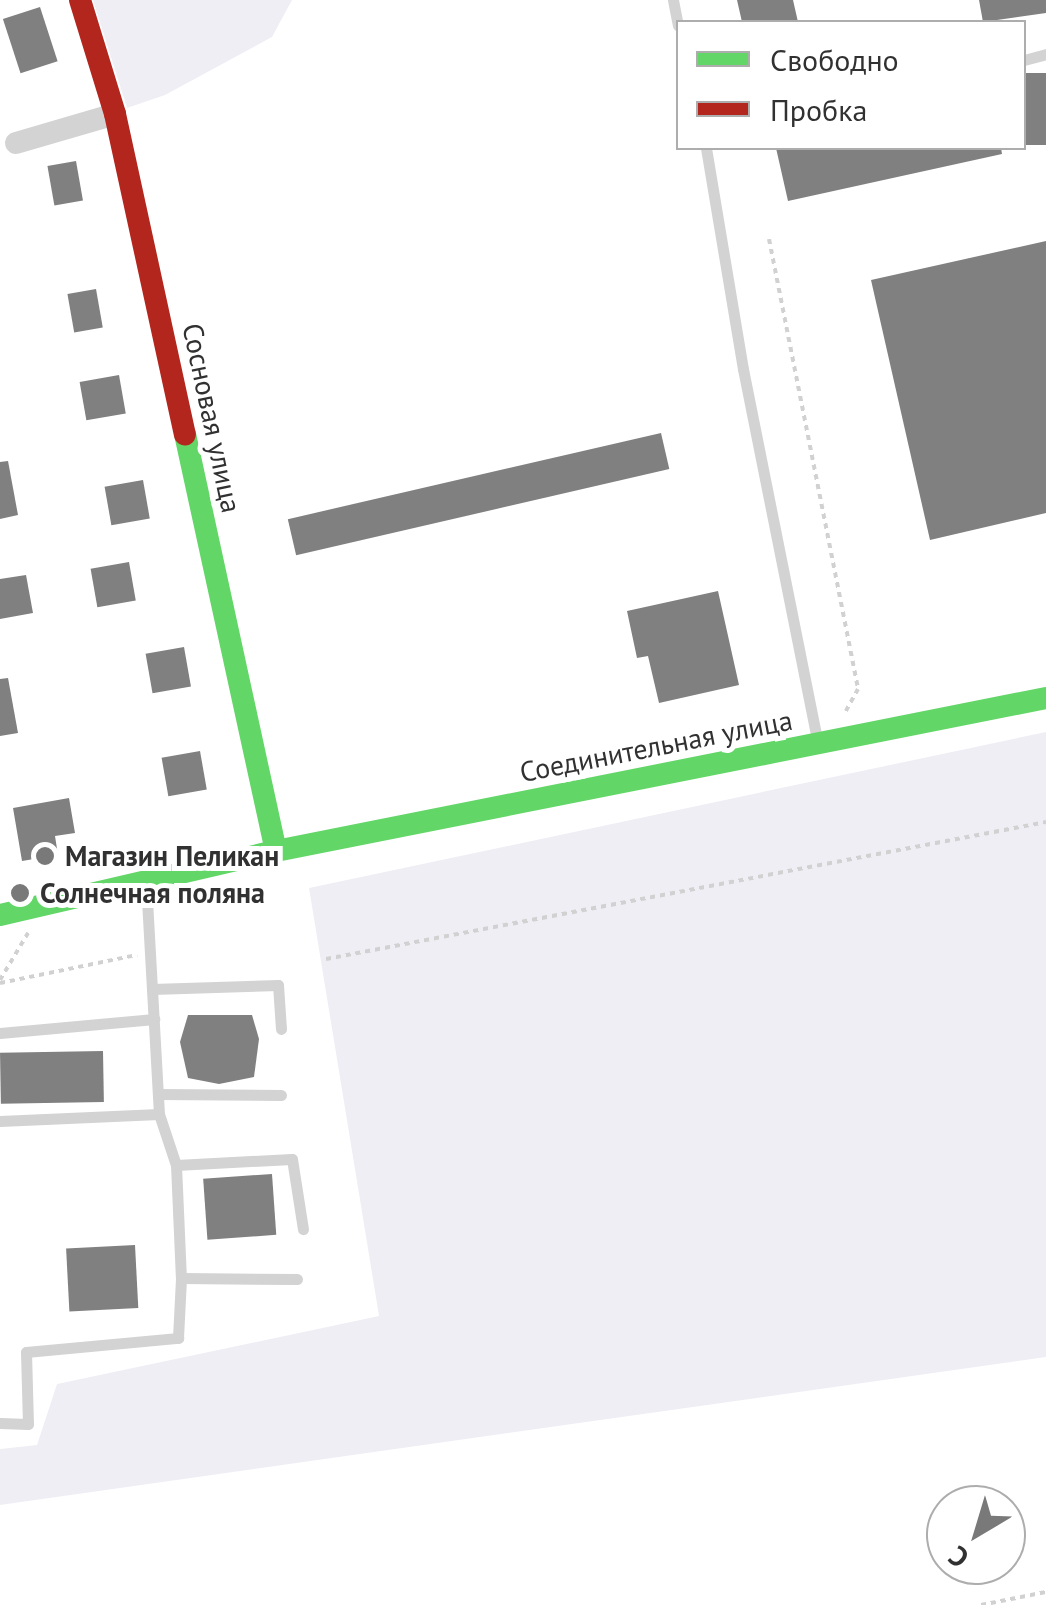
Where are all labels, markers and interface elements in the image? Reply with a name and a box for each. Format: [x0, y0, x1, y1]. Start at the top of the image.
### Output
legend [676, 20, 1026, 150]
text: Свободно [770, 40, 899, 79]
text: Пробка [770, 90, 867, 129]
street label: Сосновая улица [176, 320, 248, 516]
street label: Соединительная улица [517, 703, 795, 789]
place label: Магазин Пеликан [65, 839, 279, 873]
marker: Магазин Пеликан [34, 845, 56, 867]
place label: Солнечная поляна [40, 876, 265, 910]
marker: Солнечная поляна [9, 882, 31, 904]
north arrow [926, 1485, 1026, 1585]
text: С [941, 1538, 976, 1577]

